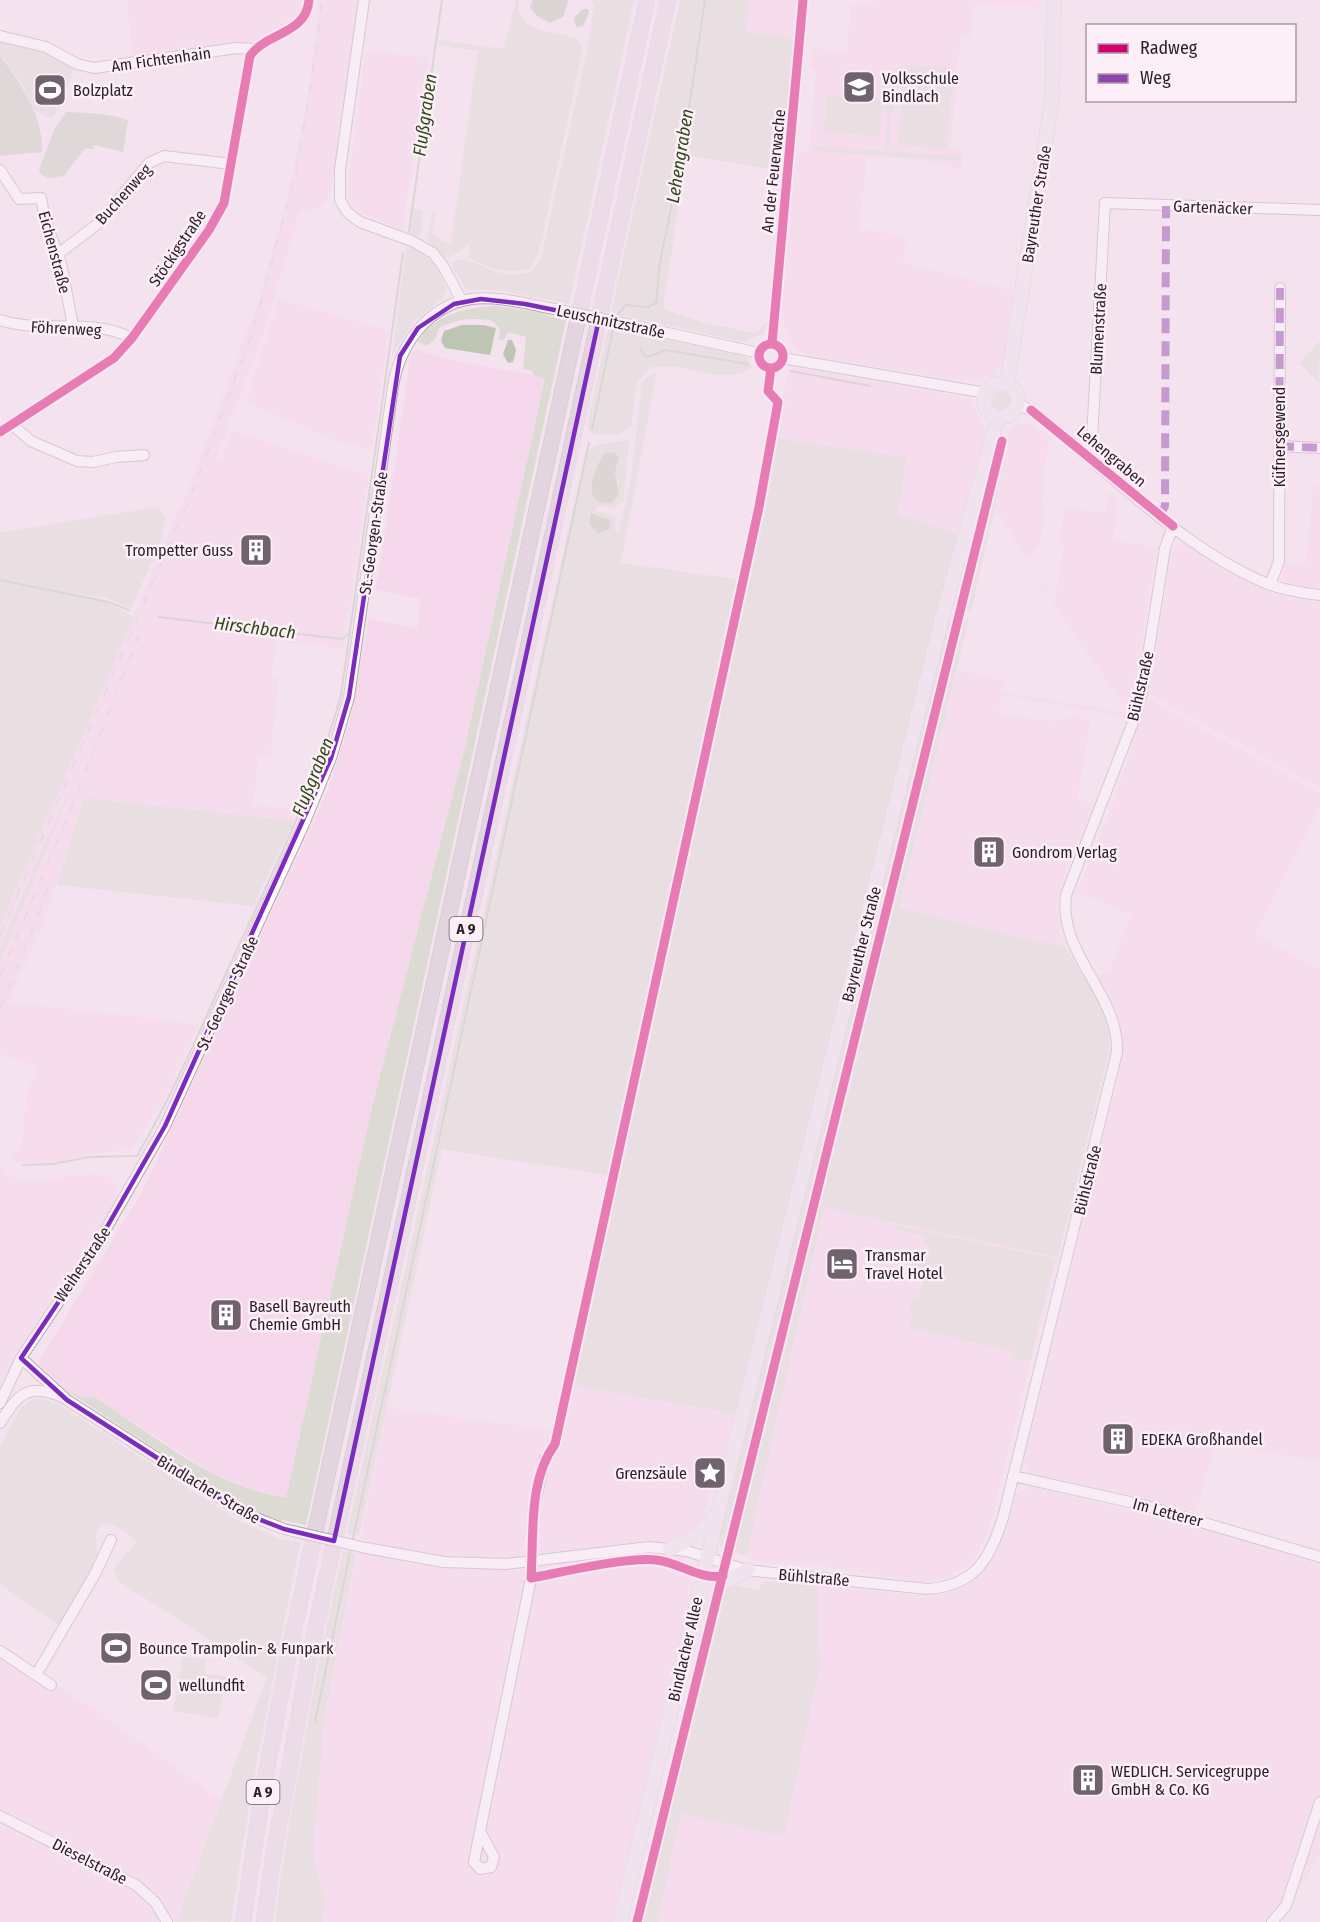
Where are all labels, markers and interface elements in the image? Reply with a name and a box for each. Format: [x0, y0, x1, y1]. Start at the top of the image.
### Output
legend [1086, 24, 1296, 102]
text: Radweg [1140, 37, 1198, 59]
street label: Am Fichtenhain [110, 43, 212, 76]
text: Weg [1140, 67, 1171, 89]
school or university icon: Volksschule Bindlach [841, 69, 877, 105]
place label: Volksschule Bindlach [882, 69, 959, 106]
sports icon: Bolzplatz [32, 72, 68, 108]
water label: Flußgraben [408, 72, 442, 158]
place label: Bolzplatz [73, 81, 133, 100]
water label: Lehengraben [662, 107, 698, 205]
street label: An der Feuerwache [758, 108, 789, 234]
street label: Bayreuther Straße [1018, 144, 1055, 264]
street label: Buchenweg [91, 160, 156, 228]
street label: Gartenäcker [1173, 197, 1253, 218]
street label: Stöckigstraße [145, 206, 210, 290]
street label: Eichenstraße [34, 209, 75, 296]
street label: Blumenstraße [1087, 283, 1110, 375]
street label: Leuschnitzstraße [555, 301, 667, 342]
street label: Föhrenweg [30, 317, 102, 340]
street label: Küfnersgewend [1270, 387, 1289, 487]
street label: Lehengraben [1073, 422, 1150, 491]
street label: St.-Georgen-Straße [355, 470, 392, 596]
building icon: Trompetter Guss [238, 532, 274, 568]
place label: Trompetter Guss [125, 541, 233, 560]
water label: Hirschbach [213, 612, 297, 644]
street label: Bühlstraße [1123, 649, 1158, 723]
water label: Flußgraben [287, 734, 339, 820]
building icon: Gondrom Verlag [971, 834, 1007, 870]
place label: Gondrom Verlag [1012, 843, 1117, 862]
street label: Bayreuther Straße [838, 884, 885, 1004]
road number: A 9 [450, 917, 482, 941]
street label: St.-Georgen-Straße [193, 933, 262, 1053]
street label: Bühlstraße [1070, 1143, 1105, 1217]
street label: Weiherstraße [50, 1223, 115, 1306]
hotel icon: Transmar Travel Hotel [824, 1246, 860, 1282]
place label: Transmar Travel Hotel [865, 1246, 943, 1283]
building icon: Basell Bayreuth Chemie GmbH [208, 1297, 244, 1333]
place label: Basell Bayreuth Chemie GmbH [249, 1297, 351, 1334]
building icon: EDEKA Großhandel [1100, 1421, 1136, 1457]
place label: EDEKA Großhandel [1141, 1430, 1263, 1449]
street label: Bindlacher Straße [154, 1451, 264, 1528]
place icon: Grenzsäule [692, 1455, 728, 1491]
place label: Grenzsäule [615, 1464, 687, 1483]
street label: Im Letterer [1131, 1494, 1205, 1531]
street label: Bühlstraße [778, 1565, 850, 1590]
street label: Bindlacher Allee [664, 1595, 707, 1703]
sports icon: Bounce Trampolin- & Funpark [98, 1630, 134, 1666]
place label: Bounce Trampolin- & Funpark [139, 1639, 334, 1658]
sports icon: wellundfit [138, 1667, 174, 1703]
place label: wellundfit [179, 1676, 246, 1695]
building icon: WEDLICH. Servicegruppe GmbH & Co. KG [1070, 1762, 1106, 1798]
place label: WEDLICH. Servicegruppe GmbH & Co. KG [1111, 1762, 1270, 1799]
road number: A 9 [246, 1780, 280, 1804]
street label: Dieselstraße [49, 1834, 131, 1888]

